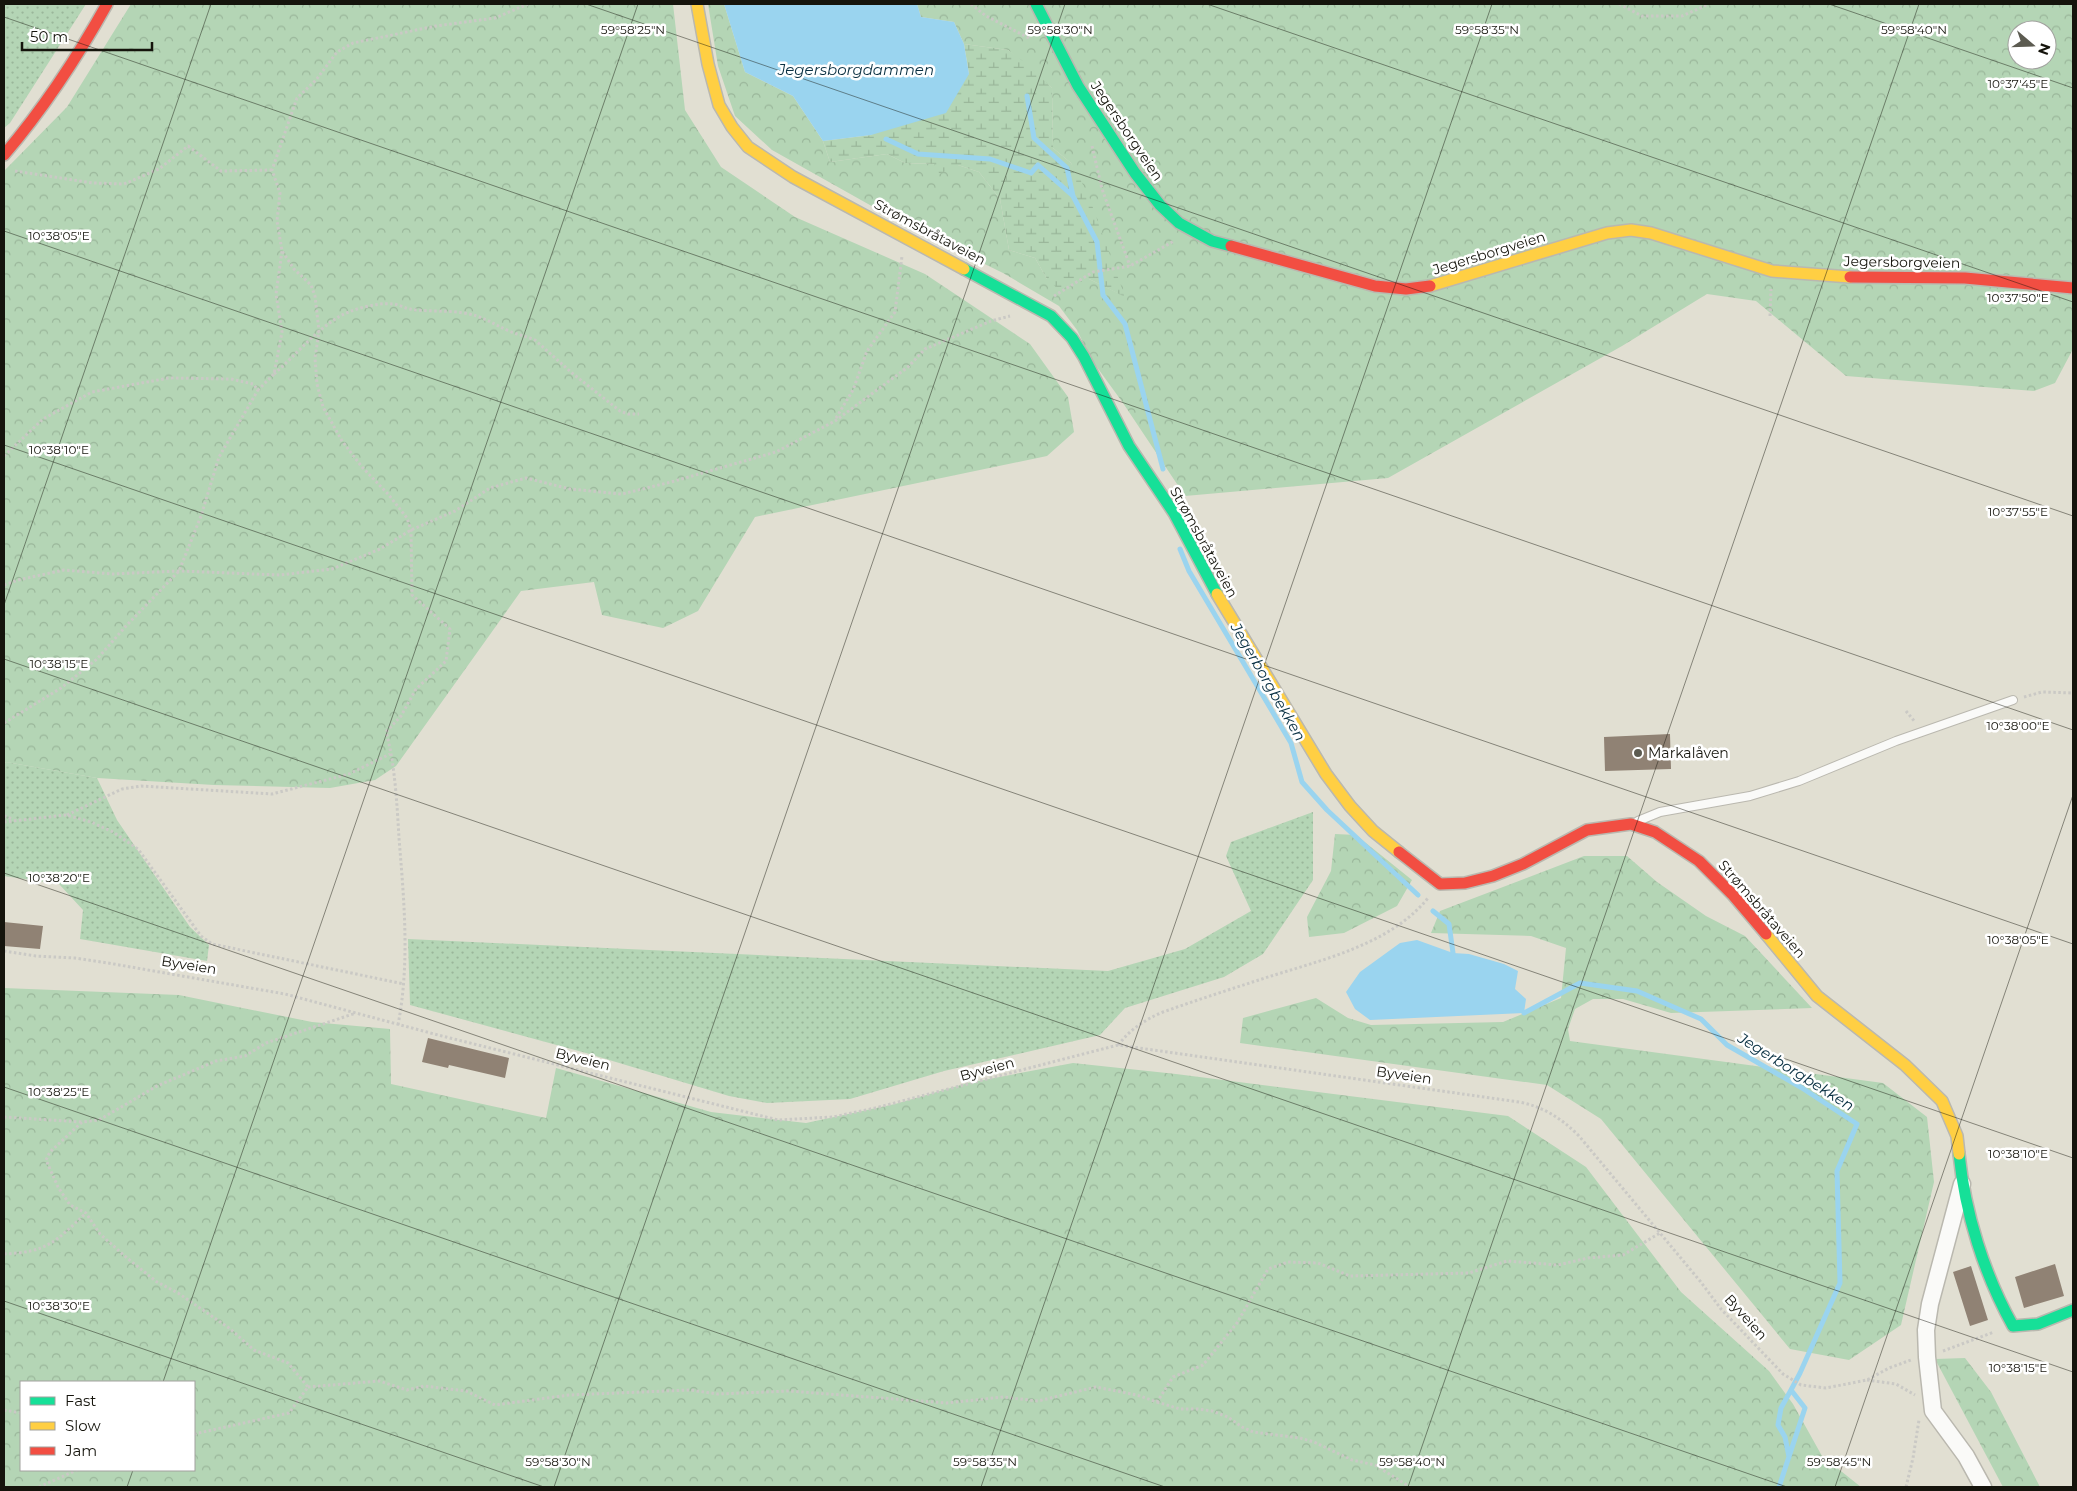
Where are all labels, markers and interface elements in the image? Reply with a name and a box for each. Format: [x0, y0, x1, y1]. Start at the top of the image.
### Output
scale bar [22, 20, 152, 52]
north arrow [2007, 20, 2057, 70]
text: 59°58'25"N [601, 22, 665, 37]
text: 59°58'30"N [1027, 22, 1093, 37]
text: 59°58'35"N [1455, 22, 1519, 37]
text: 59°58'40"N [1881, 22, 1947, 37]
text: 50 m [30, 27, 68, 46]
text: N [2034, 41, 2055, 58]
water label: Jegersborgdammen [777, 60, 934, 79]
text: 10°37'45"E [1988, 76, 2048, 91]
street label: Jegersborgveien [1086, 77, 1167, 184]
street label: Strømsbråtaveien [871, 195, 989, 269]
street label: Jegersborgveien [1430, 227, 1547, 279]
text: 10°38'05"E [28, 228, 90, 243]
street label: Jegersborgveien [1842, 252, 1961, 272]
text: 10°37'50"E [1987, 290, 2049, 305]
text: 10°38'10"E [29, 442, 89, 457]
street label: Strømsbråtaveien [1166, 483, 1242, 601]
text: 10°37'55"E [1988, 504, 2048, 519]
water label: Jegerborgbekken [1226, 618, 1310, 744]
text: 10°38'15"E [30, 656, 88, 671]
text: 10°38'00"E [1987, 718, 2049, 733]
place label: Markalåven [1648, 744, 1729, 762]
marker: Markalåven [1632, 747, 1644, 759]
street label: Strømsbråtaveien [1715, 856, 1809, 962]
text: 10°38'20"E [28, 870, 90, 885]
text: 10°38'05"E [1987, 932, 2049, 947]
street label: Byveien [160, 952, 218, 978]
water label: Jegerborgbekken [1734, 1028, 1858, 1115]
street label: Byveien [554, 1044, 612, 1074]
street label: Byveien [958, 1053, 1016, 1085]
street label: Byveien [1375, 1062, 1433, 1088]
text: 10°38'25"E [29, 1084, 89, 1099]
text: 10°38'10"E [1988, 1146, 2048, 1161]
street label: Byveien [1721, 1290, 1771, 1344]
text: 10°38'30"E [28, 1298, 90, 1313]
text: 10°38'15"E [1989, 1360, 2047, 1375]
legend [20, 1381, 195, 1471]
text: Fast [65, 1391, 96, 1410]
text: Slow [65, 1416, 101, 1435]
text: Jam [64, 1441, 97, 1460]
text: 59°58'30"N [525, 1454, 591, 1469]
text: 59°58'35"N [953, 1454, 1017, 1469]
text: 59°58'40"N [1379, 1454, 1445, 1469]
text: 59°58'45"N [1807, 1454, 1871, 1469]

